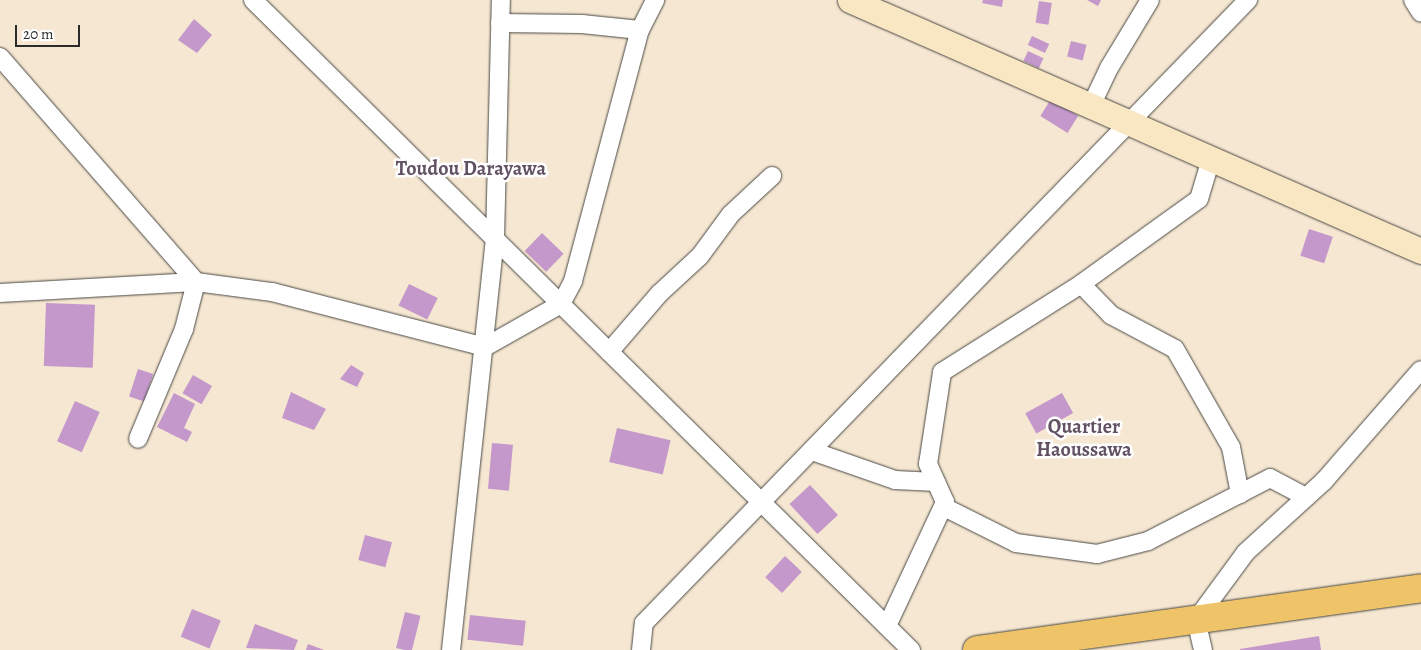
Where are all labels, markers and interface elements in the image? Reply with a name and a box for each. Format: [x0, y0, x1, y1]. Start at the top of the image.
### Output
scale bar [18, 15, 82, 47]
text: 20 m [23, 24, 54, 44]
district label: Toudou Darayawa [396, 156, 546, 180]
district label: Quartier Haoussawa [1036, 415, 1132, 462]

